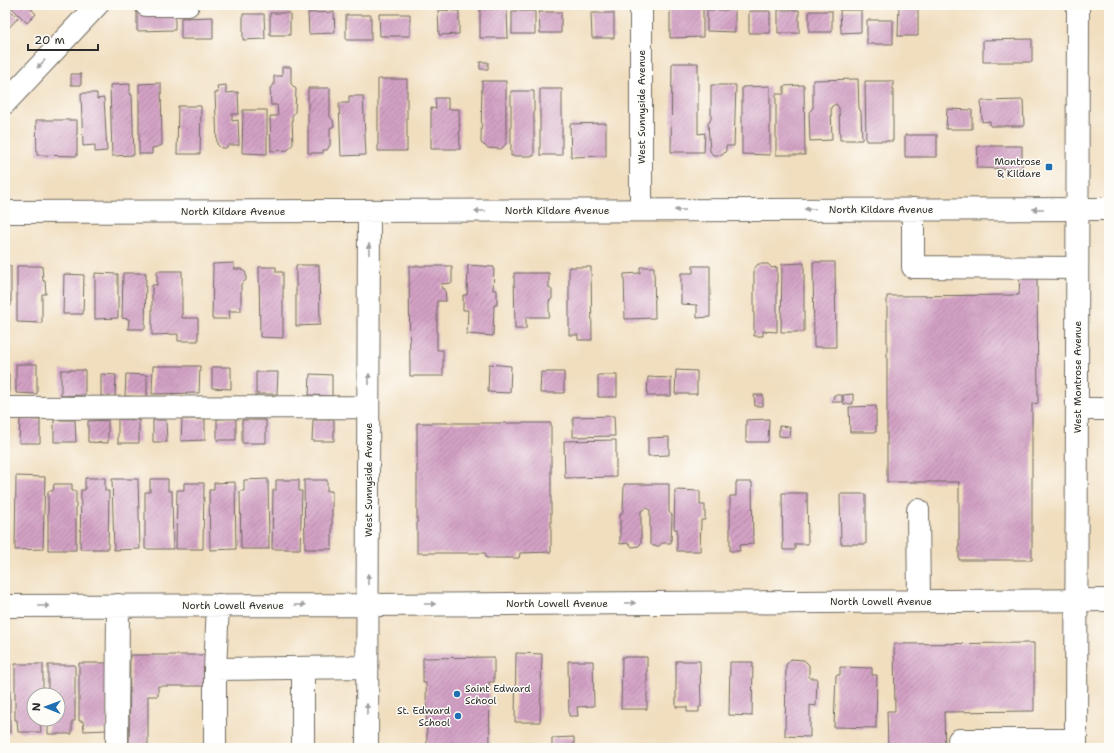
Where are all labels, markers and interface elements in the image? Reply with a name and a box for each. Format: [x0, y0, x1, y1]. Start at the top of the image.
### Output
scale bar [28, 26, 98, 52]
text: 20 m [34, 32, 65, 48]
street label: West Sunnyside Avenue [635, 50, 648, 164]
one-way arrow [37, 59, 46, 69]
place label: Montrose & Kildare [995, 155, 1041, 180]
marker: Montrose & Kildare [1044, 162, 1054, 172]
street label: North Kildare Avenue [829, 203, 934, 216]
street label: North Kildare Avenue [505, 204, 610, 217]
street label: North Kildare Avenue [181, 205, 286, 218]
one-way arrow [803, 206, 816, 212]
one-way arrow [1031, 206, 1044, 212]
one-way arrow [673, 207, 686, 213]
one-way arrow [473, 208, 486, 214]
one-way arrow [366, 242, 372, 255]
street label: West Montrose Avenue [1071, 320, 1084, 433]
one-way arrow [366, 372, 372, 385]
street label: West Sunnyside Avenue [362, 423, 375, 537]
one-way arrow [365, 572, 371, 585]
street label: North Lowell Avenue [830, 595, 932, 608]
street label: North Lowell Avenue [506, 597, 608, 610]
street label: North Lowell Avenue [182, 599, 284, 612]
one-way arrow [624, 600, 637, 606]
one-way arrow [424, 601, 437, 607]
one-way arrow [294, 602, 307, 608]
one-way arrow [38, 603, 51, 609]
place label: Saint Edward School [465, 682, 531, 707]
north arrow [26, 687, 66, 727]
marker: Saint Edward School [452, 689, 462, 699]
text: N [29, 702, 44, 711]
one-way arrow [364, 702, 370, 715]
place label: St. Edward School [397, 704, 451, 729]
marker: St. Edward School [453, 711, 463, 721]

